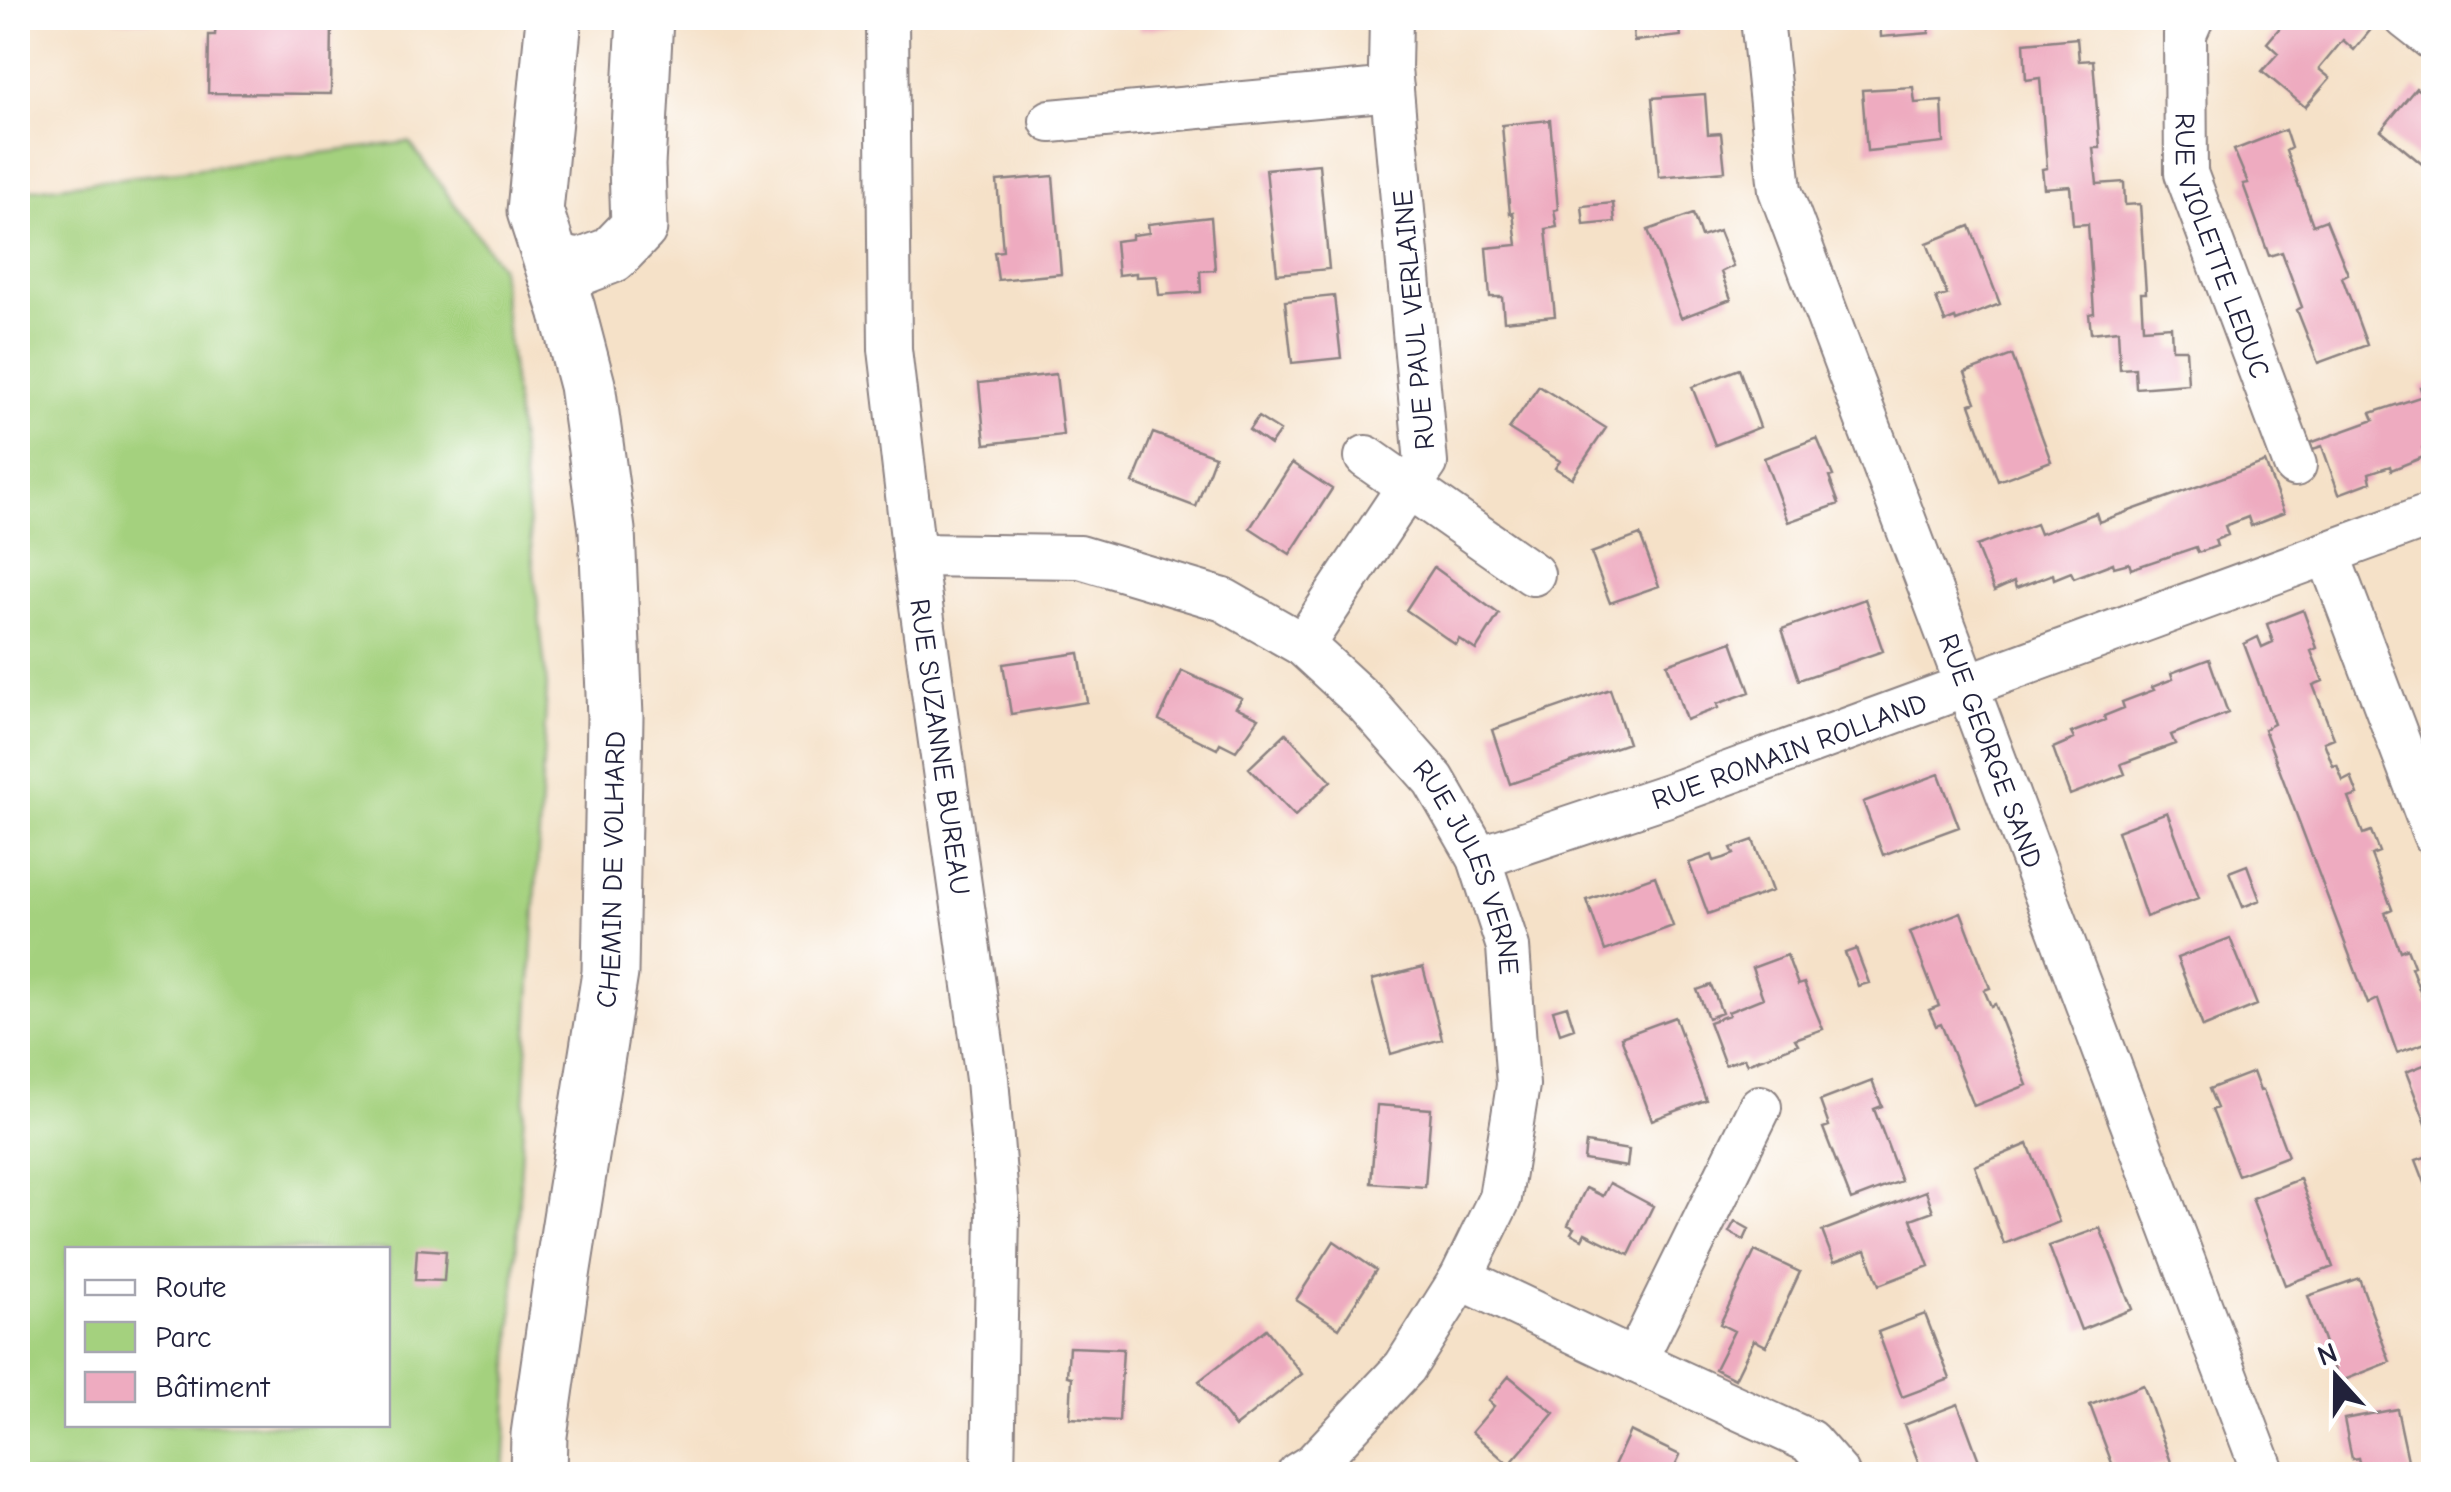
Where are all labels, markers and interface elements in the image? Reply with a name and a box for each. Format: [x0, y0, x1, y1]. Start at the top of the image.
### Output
street label: RUE VIOLETTE LEDUC [2169, 113, 2276, 383]
street label: RUE PAUL VERLAINE [1387, 189, 1441, 451]
street label: RUE SUZANNE BUREAU [903, 597, 976, 897]
street label: RUE GEORGE SAND [1932, 629, 2049, 873]
street label: RUE ROMAIN ROLLAND [1648, 687, 1931, 816]
street label: CHEMIN DE VOLHARD [590, 731, 632, 1010]
street label: RUE JULES VERNE [1406, 753, 1525, 976]
legend [65, 1247, 390, 1427]
text: Route [155, 1270, 226, 1305]
text: Parc [155, 1320, 212, 1355]
north arrow [2286, 1327, 2386, 1427]
text: N [2313, 1336, 2342, 1373]
text: Bâtiment [155, 1370, 271, 1405]

